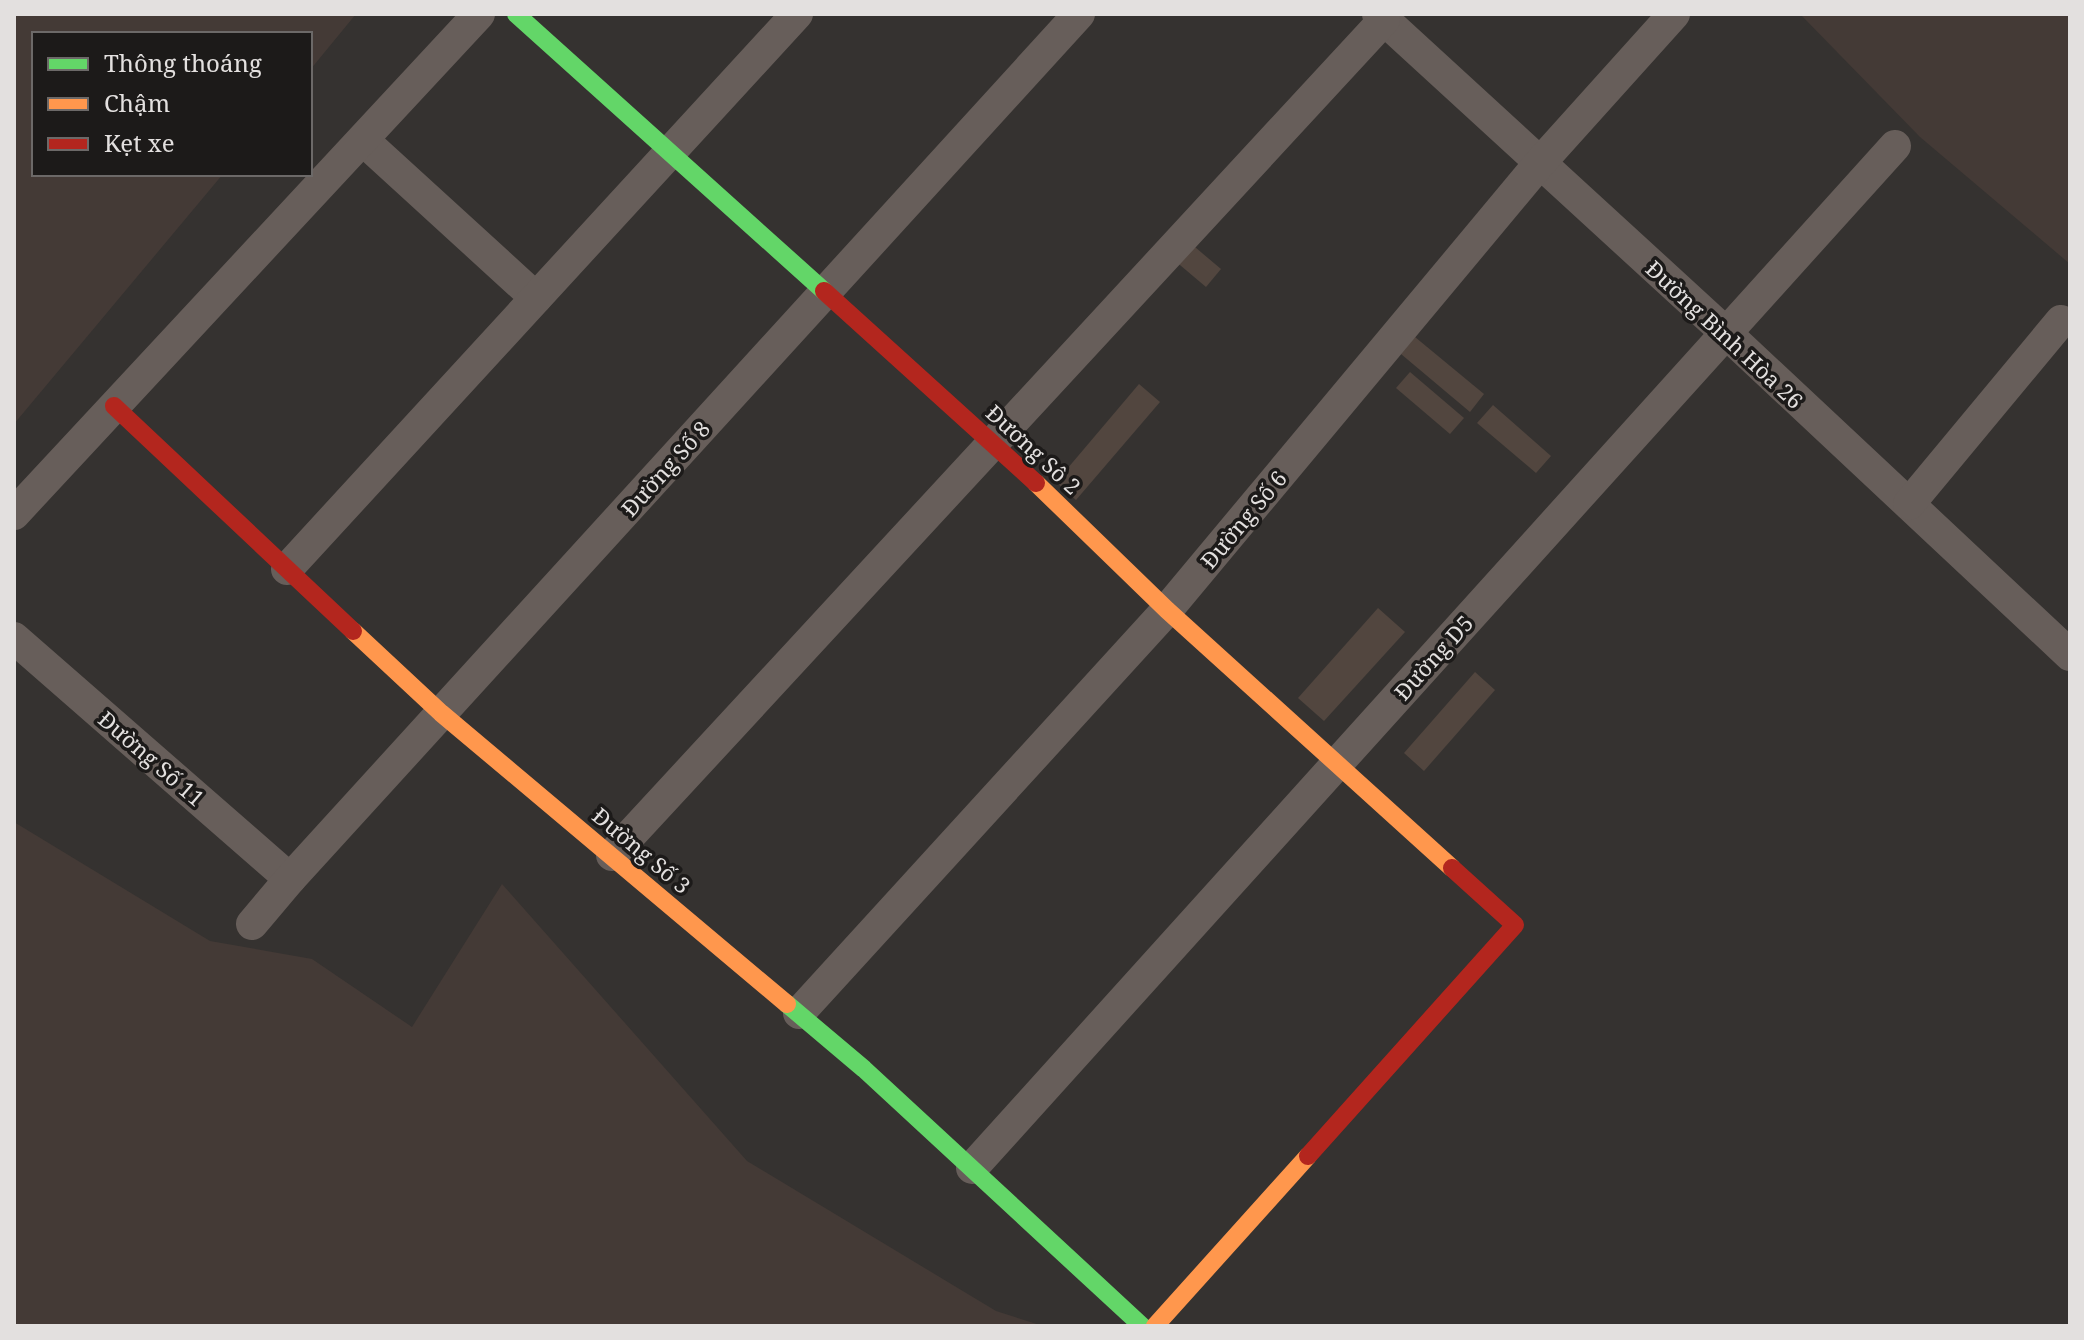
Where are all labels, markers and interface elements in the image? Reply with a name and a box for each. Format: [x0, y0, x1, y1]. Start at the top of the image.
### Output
legend [32, 32, 312, 176]
text: Thông thoáng [104, 46, 262, 79]
text: Chậm [104, 86, 170, 119]
text: Kẹt xe [104, 126, 175, 159]
street label: Đường Bình Hòa 26 [1640, 253, 1810, 415]
street label: Đương Sô 2 [980, 397, 1088, 501]
street label: Đường Số 8 [614, 414, 716, 522]
street label: Đường Số 6 [1193, 464, 1293, 574]
street label: Đường D5 [1387, 608, 1479, 706]
street label: Đường Số 11 [93, 704, 211, 812]
street label: Đường Số 3 [587, 800, 697, 900]

